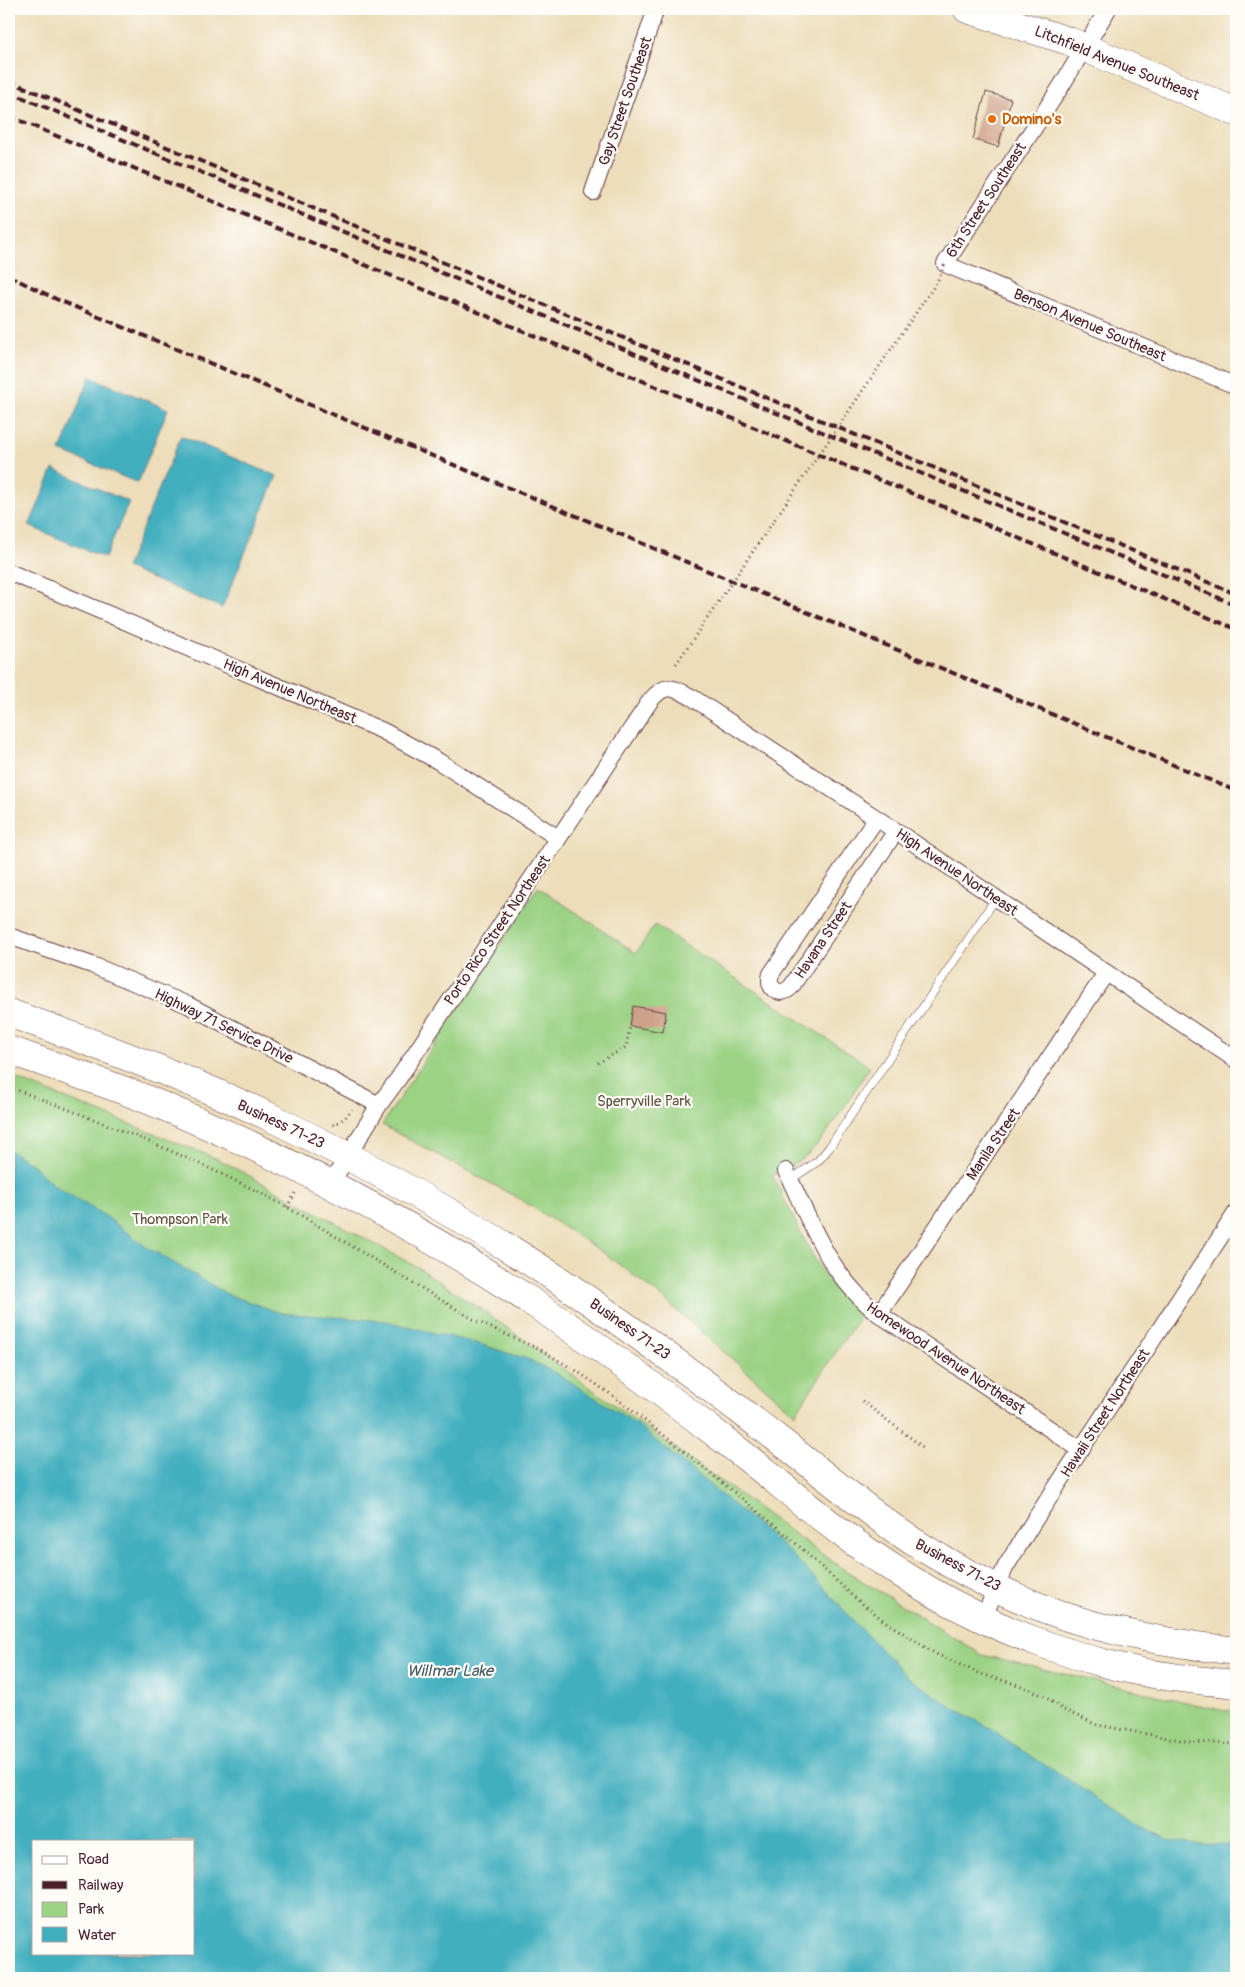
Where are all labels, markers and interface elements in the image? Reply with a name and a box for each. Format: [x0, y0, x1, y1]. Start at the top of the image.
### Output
street label: Litchfield Avenue Southeast [1032, 22, 1203, 106]
street label: Gay Street Southeast [595, 33, 657, 168]
place label: Domino's [1002, 110, 1062, 129]
marker: Domino's [986, 113, 998, 125]
street label: 6th Street Southeast [942, 138, 1031, 261]
street label: Benson Avenue Southeast [1011, 285, 1170, 367]
street label: High Avenue Northeast [220, 655, 360, 729]
street label: High Avenue Northeast [892, 824, 1022, 921]
street label: Porto Rico Street Northeast [440, 851, 555, 1009]
street label: Havana Street [791, 897, 857, 983]
street label: Highway 71 Service Drive [151, 985, 297, 1069]
park label: Sperryville Park [597, 1092, 692, 1111]
street label: Business 71-23 [234, 1096, 328, 1153]
street label: Manila Street [962, 1104, 1025, 1184]
park label: Thompson Park [132, 1210, 229, 1229]
street label: Business 71-23 [586, 1295, 674, 1364]
street label: Homewood Avenue Northeast [863, 1298, 1030, 1419]
street label: Hawaii Street Northeast [1057, 1344, 1155, 1481]
street label: Business 71-23 [912, 1535, 1004, 1596]
water label: Willmar Lake [407, 1661, 495, 1681]
legend [32, 1840, 195, 1954]
text: Road [78, 1850, 109, 1869]
text: Railway [78, 1876, 124, 1895]
text: Park [78, 1900, 105, 1919]
text: Water [78, 1926, 117, 1945]

